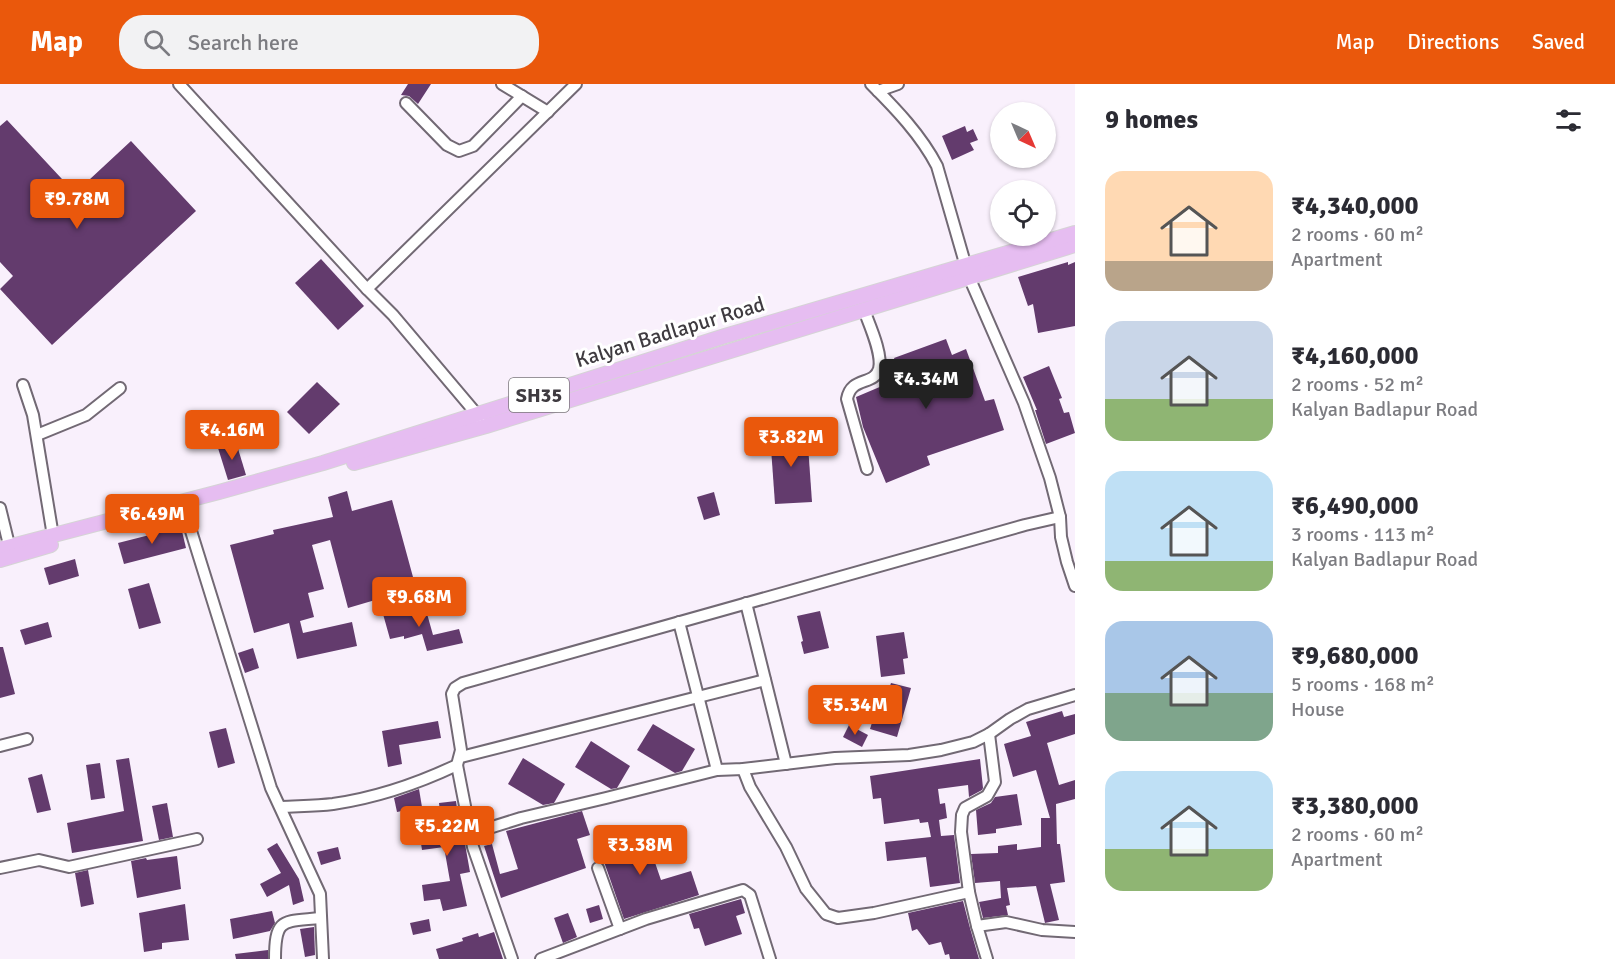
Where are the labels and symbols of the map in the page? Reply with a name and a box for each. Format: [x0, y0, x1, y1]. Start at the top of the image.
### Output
north arrow [990, 102, 1056, 168]
pin: ₹9.78M [28, 179, 126, 230]
street label: Kalyan Badlapur Road [572, 291, 768, 373]
pin: ₹4.34M [877, 359, 975, 410]
road number: SH35 [509, 378, 569, 412]
pin: ₹4.16M [183, 410, 281, 461]
pin: ₹3.82M [742, 417, 840, 468]
pin: ₹6.49M [103, 494, 201, 545]
pin: ₹9.68M [370, 577, 468, 628]
pin: ₹5.34M [806, 685, 904, 736]
pin: ₹5.22M [398, 806, 496, 857]
pin: ₹3.38M [591, 825, 689, 876]

